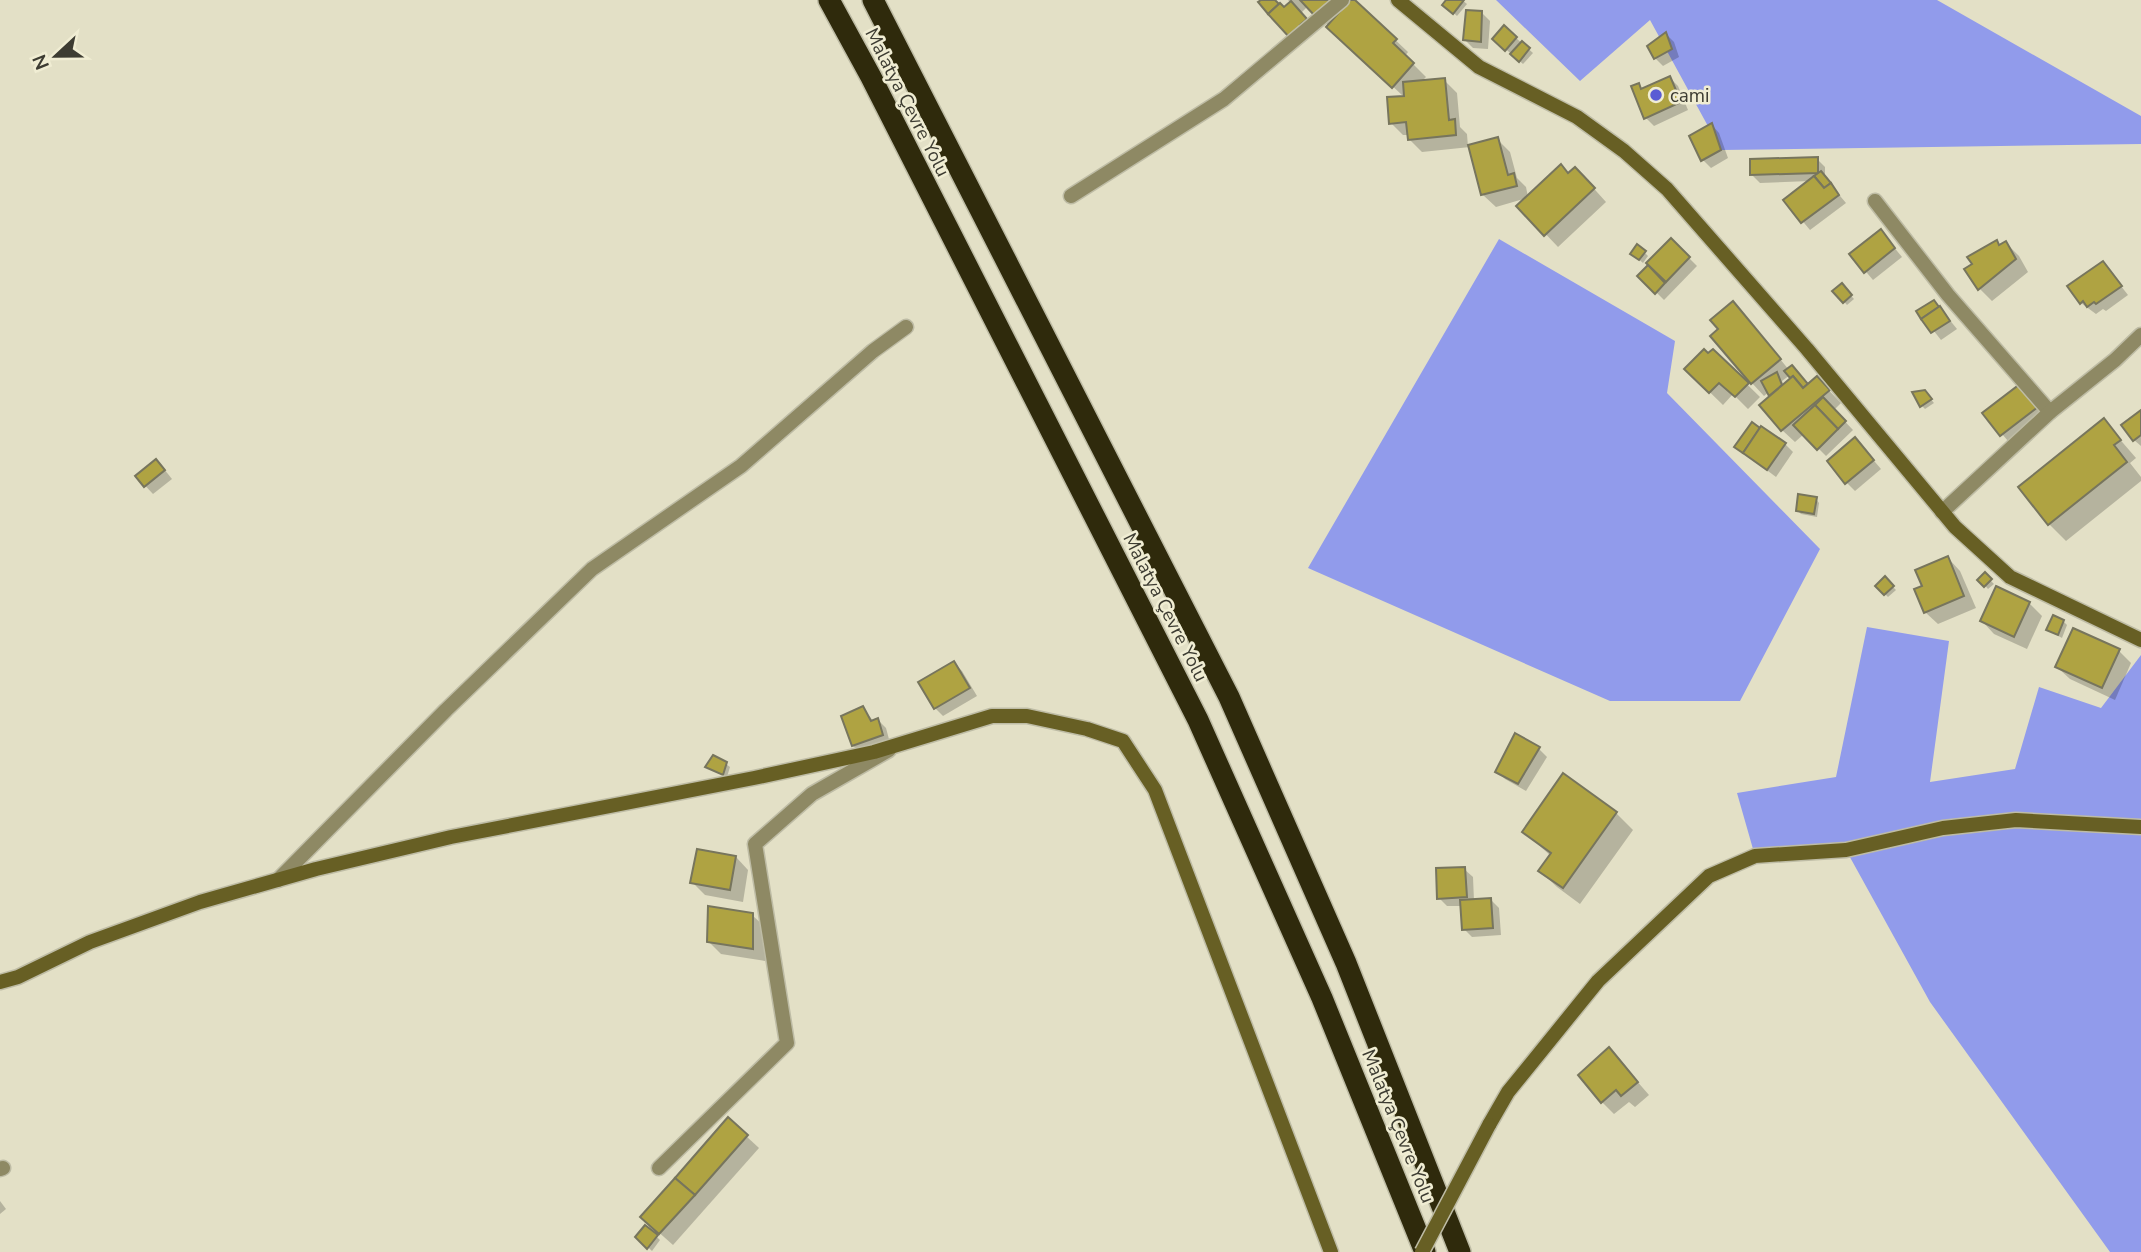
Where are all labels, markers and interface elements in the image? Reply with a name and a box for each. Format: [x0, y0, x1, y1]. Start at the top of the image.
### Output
north arrow [21, 21, 91, 91]
street label: Malatya Çevre Yolu [858, 24, 956, 181]
text: N [26, 51, 56, 73]
place label: cami [1670, 83, 1709, 109]
marker: cami [1648, 87, 1664, 103]
street label: Malatya Çevre Yolu [1116, 529, 1214, 686]
street label: Malatya Çevre Yolu [1355, 1046, 1441, 1207]

